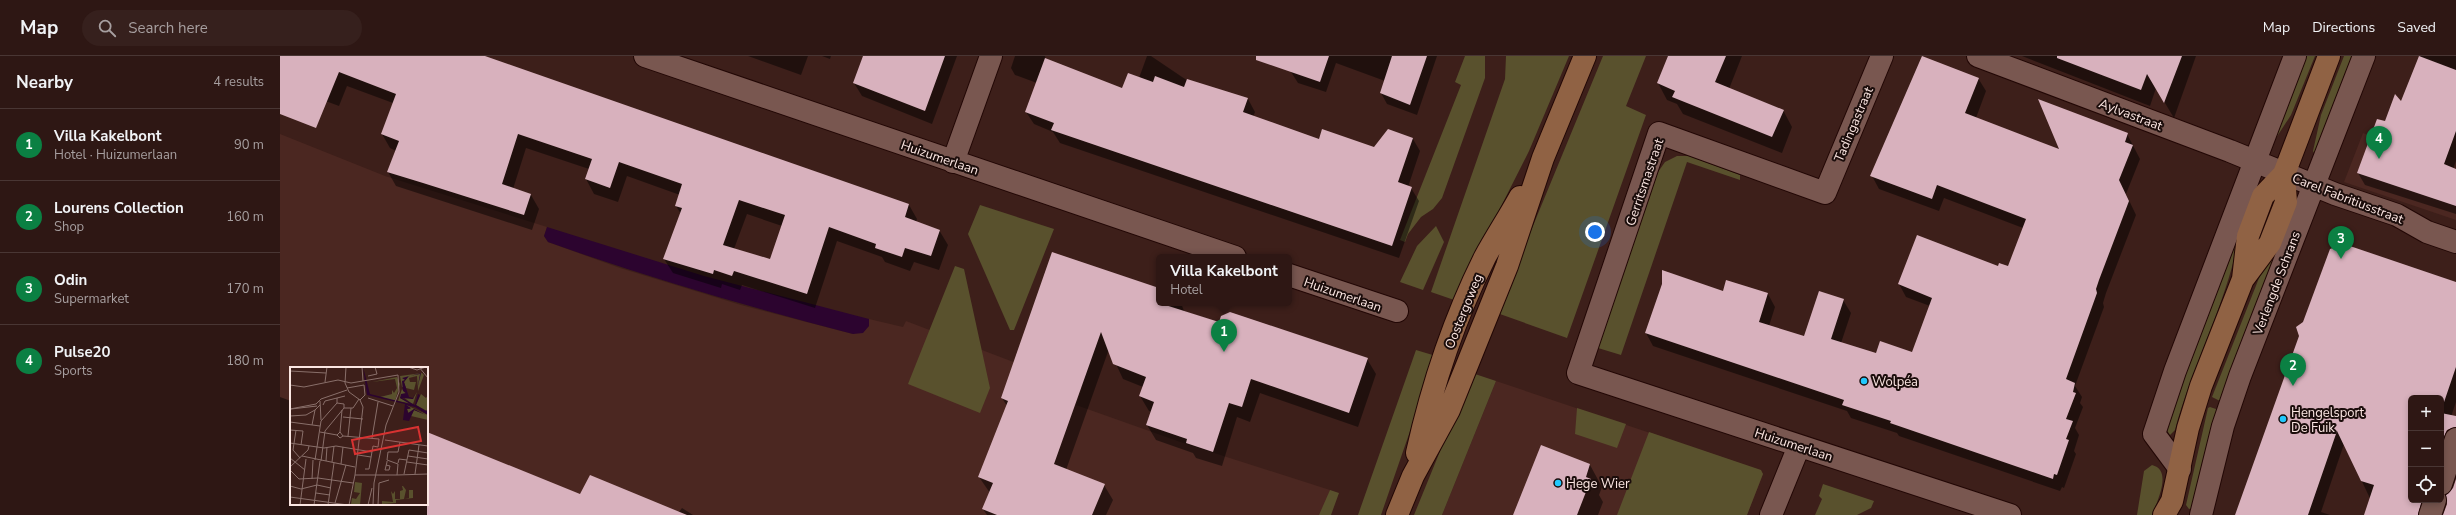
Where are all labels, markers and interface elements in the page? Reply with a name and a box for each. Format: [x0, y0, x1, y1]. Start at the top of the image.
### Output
search box [82, 10, 362, 46]
text: Map [20, 15, 58, 41]
icon: search [96, 17, 118, 39]
text: Search here [128, 18, 208, 38]
text: Map [2263, 18, 2290, 37]
text: Directions [2312, 18, 2375, 37]
text: Saved [2397, 18, 2436, 37]
text: Nearby [16, 71, 73, 94]
text: 4 results [213, 73, 264, 91]
street label: Tadingastraat [1830, 84, 1878, 165]
street label: Aylvastraat [2096, 95, 2165, 135]
text: Villa Kakelbont [54, 126, 162, 146]
pin: 4 [2366, 126, 2392, 159]
text: 1 [25, 136, 33, 154]
text: 90 m [234, 136, 264, 154]
street label: Huizumerlaan [898, 136, 981, 180]
street label: Gerritsmastraat [1622, 136, 1668, 228]
text: Hotel · Huizumerlaan [54, 146, 177, 164]
street label: Carel Fabritiusstraat [2289, 169, 2406, 229]
text: Lourens Collection [54, 198, 184, 218]
text: 2 [25, 208, 33, 226]
text: 160 m [226, 208, 264, 226]
text: Shop [54, 218, 84, 236]
your location [1585, 222, 1605, 242]
pin: 3 [2328, 226, 2354, 259]
street label: Verlengde Schrans [2248, 229, 2305, 339]
popup [1156, 254, 1292, 306]
text: Villa Kakelbont [1170, 261, 1278, 281]
text: Odin [54, 270, 87, 290]
street label: Oostergoweg [1441, 271, 1487, 352]
street label: Huizumerlaan [1301, 273, 1384, 317]
text: 3 [25, 280, 33, 298]
text: 170 m [226, 280, 264, 298]
text: Hotel [1170, 281, 1203, 299]
text: Supermarket [54, 290, 129, 308]
pin: 1 [1211, 319, 1237, 352]
text: Pulse20 [54, 342, 111, 362]
text: 4 [25, 352, 33, 370]
text: 180 m [226, 352, 264, 370]
pin: 2 [2280, 353, 2306, 386]
text: Sports [54, 362, 93, 380]
inset map [290, 367, 428, 505]
place label: Wolpéa [1872, 373, 1918, 391]
marker: Wolpéa [1859, 376, 1869, 386]
map controls [2408, 395, 2444, 503]
button: + [2408, 395, 2444, 431]
place label: Hengelsport De Fuik [2291, 404, 2365, 437]
marker: Hengelsport De Fuik [2278, 414, 2288, 424]
street label: Huizumerlaan [1752, 424, 1835, 466]
button: − [2408, 431, 2444, 467]
button: locate [2408, 467, 2444, 503]
place label: Hege Wier [1566, 475, 1630, 493]
marker: Hege Wier [1553, 478, 1563, 488]

